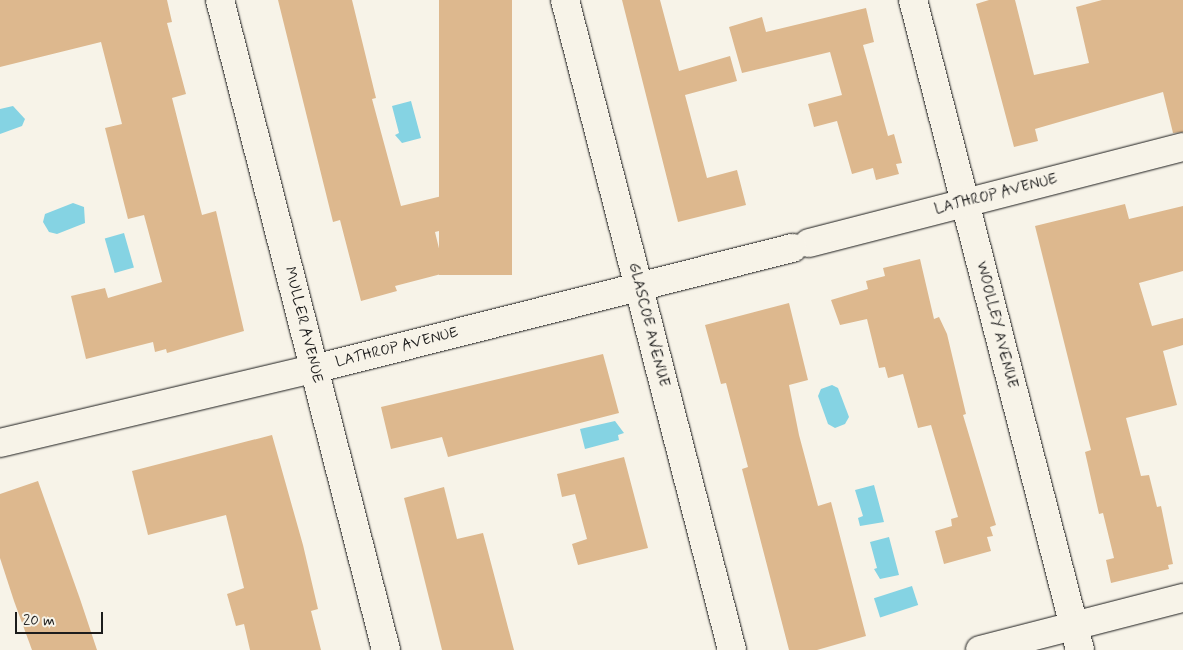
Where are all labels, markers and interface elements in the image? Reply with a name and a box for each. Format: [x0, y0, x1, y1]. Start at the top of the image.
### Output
street label: LATHROP AVENUE [932, 171, 1060, 219]
street label: WOOLLEY AVENUE [971, 259, 1021, 391]
street label: GLASCOE AVENUE [624, 261, 672, 389]
street label: MULLER AVENUE [280, 264, 326, 386]
street label: LATHROP AVENUE [333, 324, 461, 372]
scale bar [18, 602, 105, 634]
text: 20 m [23, 611, 55, 631]

